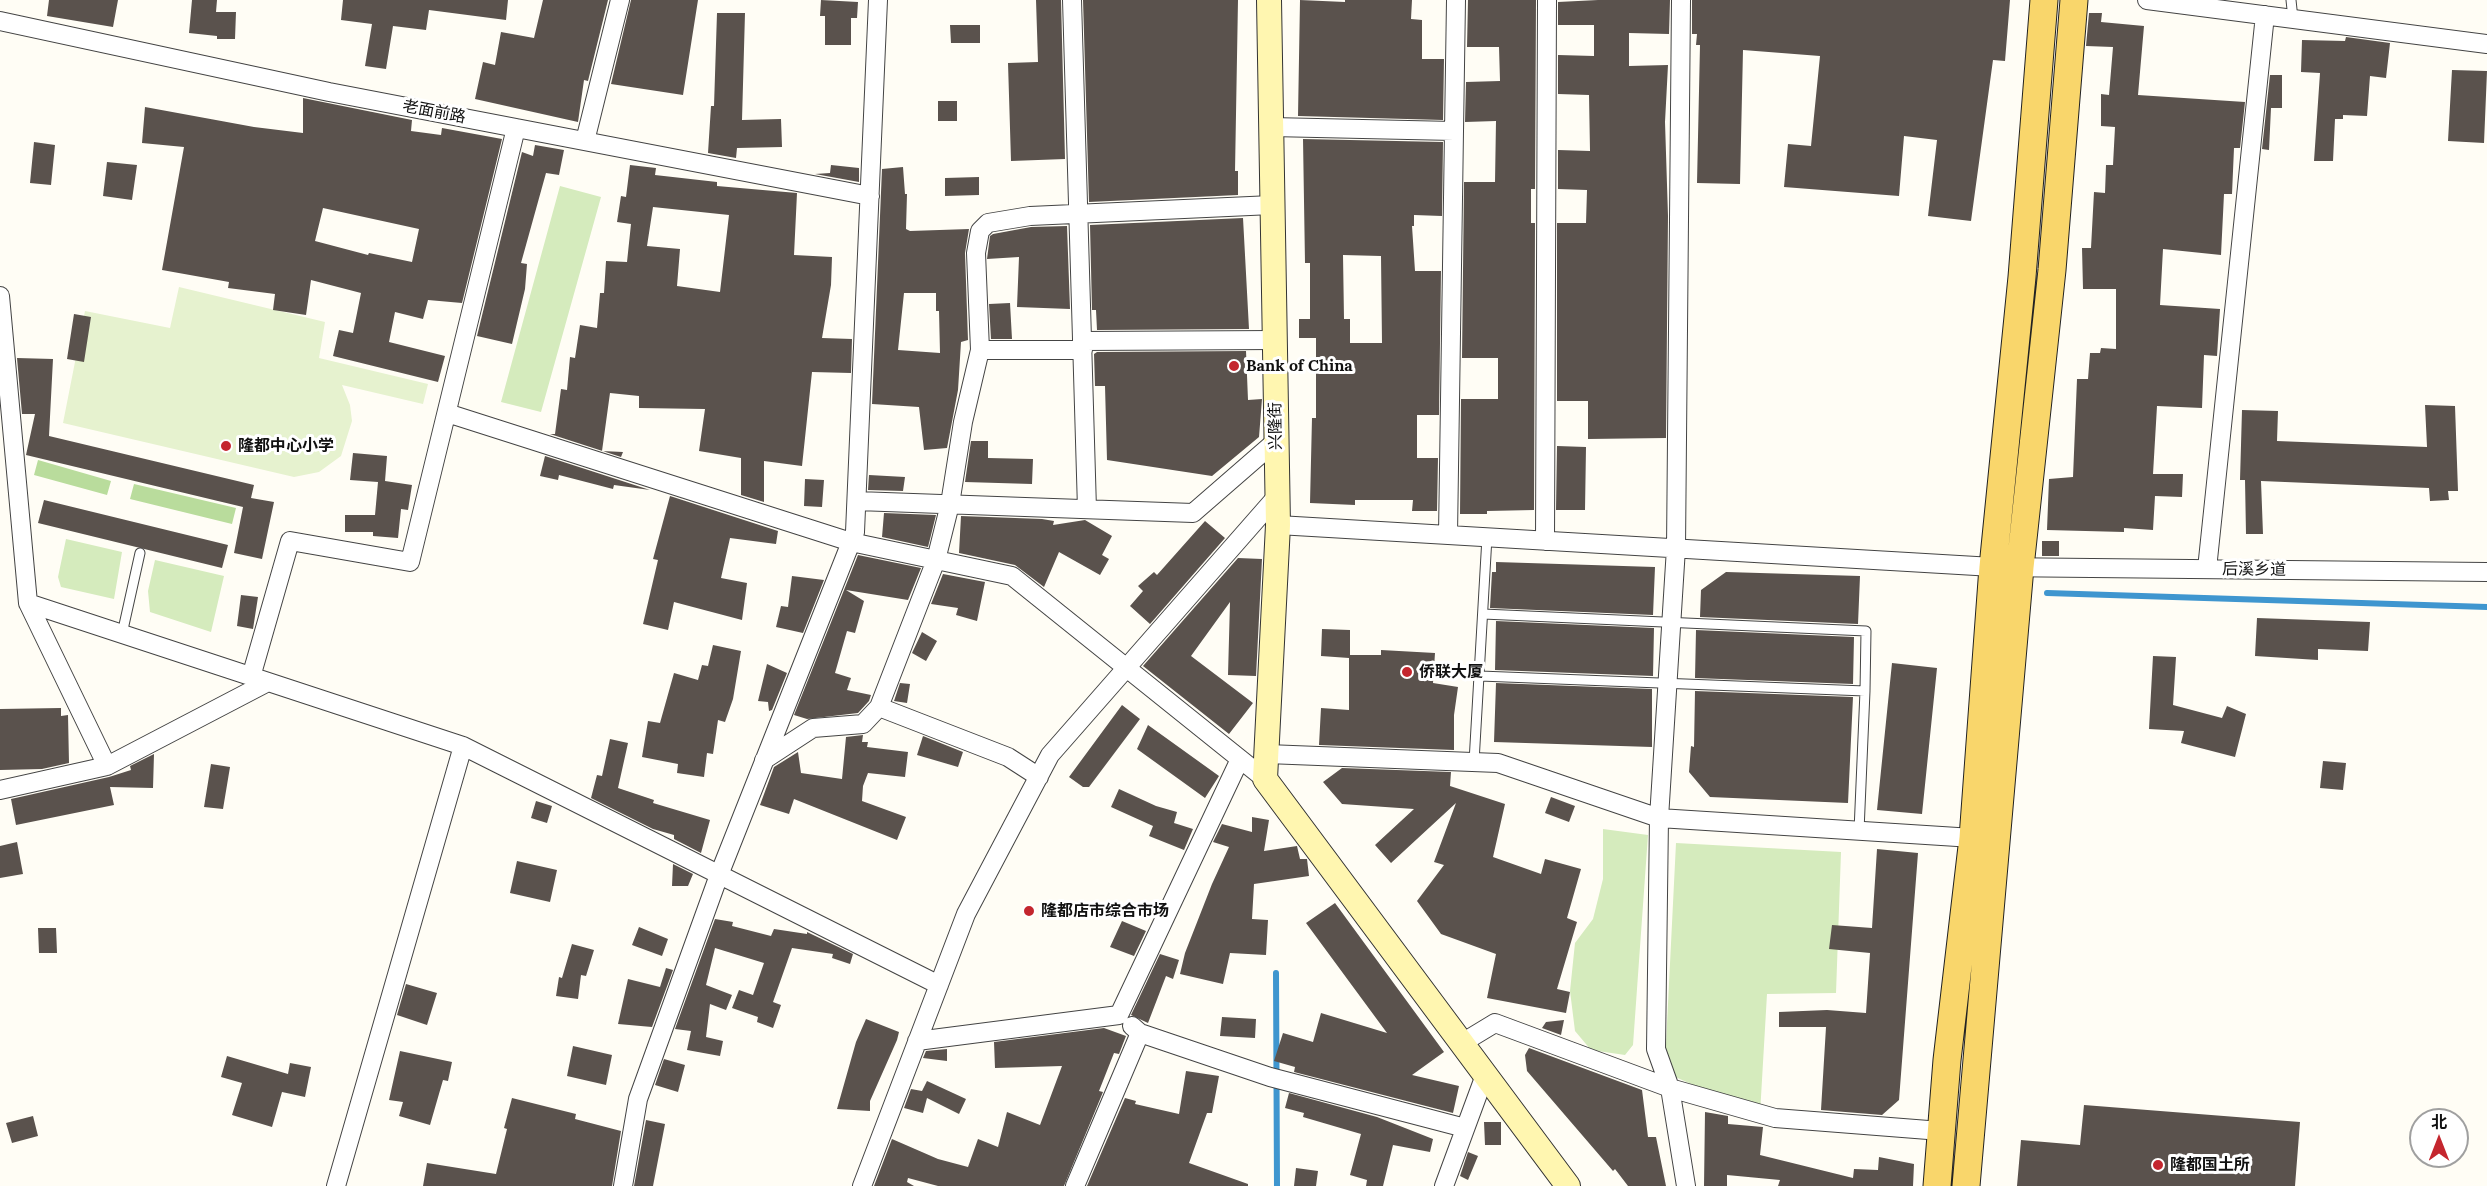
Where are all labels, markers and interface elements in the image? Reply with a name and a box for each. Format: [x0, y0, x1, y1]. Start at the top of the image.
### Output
street label: 老面前路 [401, 96, 467, 128]
place label: Bank of China [1246, 356, 1353, 376]
marker: Bank of China [1227, 359, 1241, 373]
street label: 兴隆街 [1266, 402, 1286, 450]
place label: 隆都中心小学 [238, 436, 334, 456]
marker: 隆都中心小学 [219, 439, 233, 453]
street label: 后溪乡道 [2222, 560, 2286, 580]
place label: 侨联大厦 [1419, 662, 1483, 682]
marker: 侨联大厦 [1400, 665, 1414, 679]
place label: 隆都店市综合市场 [1041, 901, 1169, 921]
marker: 隆都店市综合市场 [1022, 904, 1036, 918]
north arrow [2409, 1108, 2469, 1168]
text: 北 [2431, 1112, 2447, 1132]
place label: 隆都国土所 [2170, 1155, 2250, 1175]
marker: 隆都国土所 [2151, 1158, 2165, 1172]

